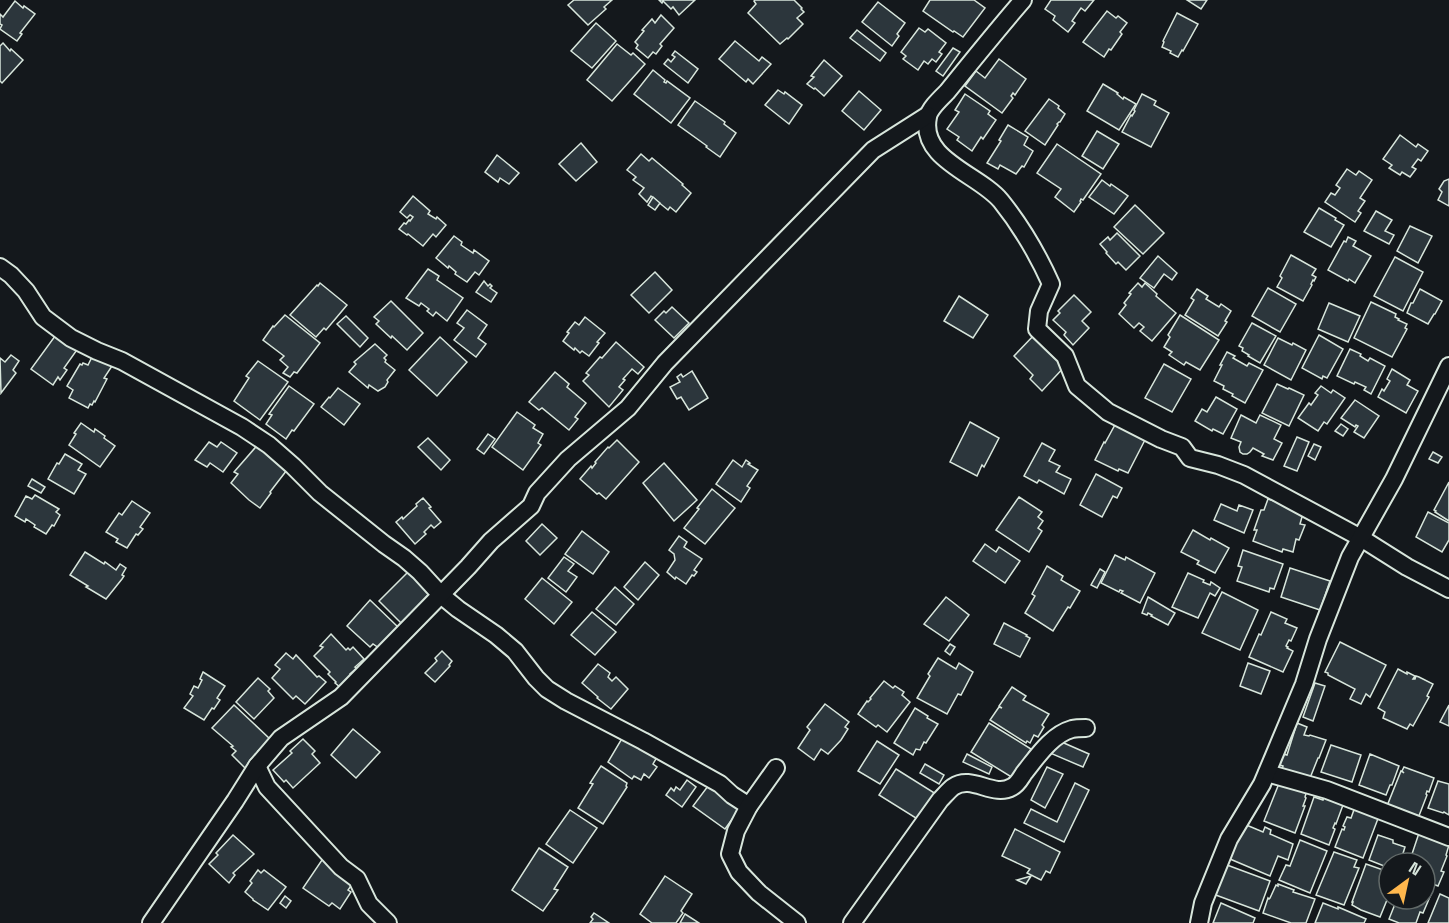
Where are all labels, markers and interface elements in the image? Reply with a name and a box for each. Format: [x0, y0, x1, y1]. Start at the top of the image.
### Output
north arrow [1377, 851, 1437, 911]
text: N [1405, 857, 1425, 881]

